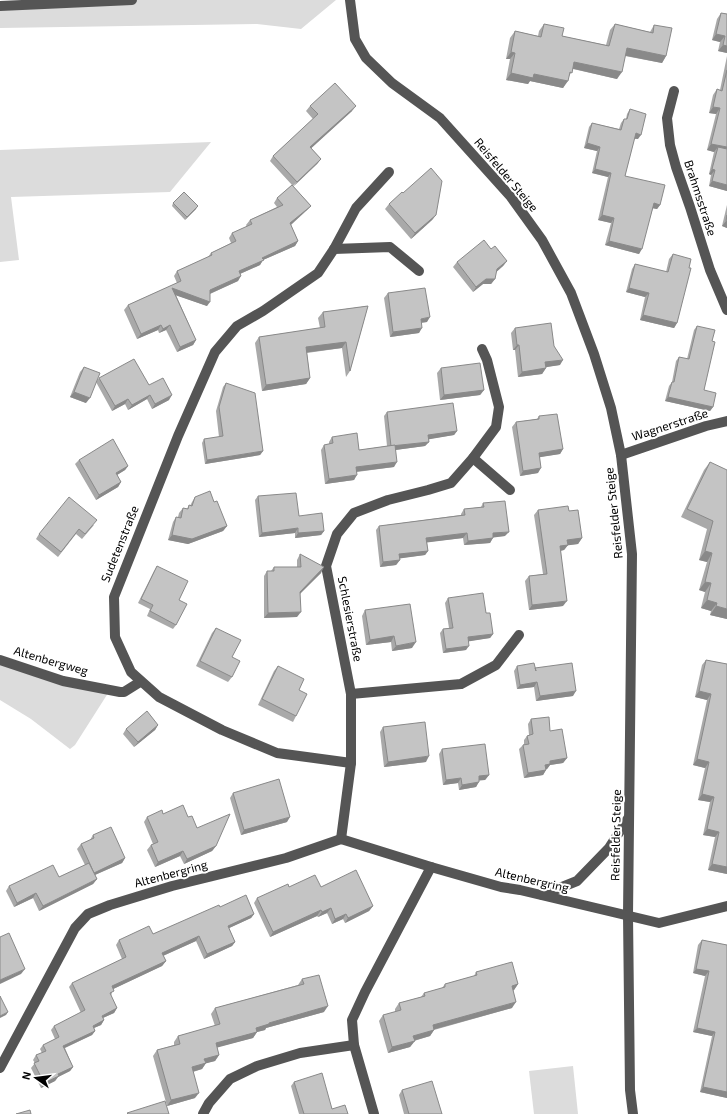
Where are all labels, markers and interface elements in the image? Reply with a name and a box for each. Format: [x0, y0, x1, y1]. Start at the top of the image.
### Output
street label: Reisfelder Steige [472, 135, 542, 214]
street label: Brahmsstraße [682, 158, 720, 237]
street label: Wagnerstraße [630, 405, 710, 443]
street label: Reisfelder Steige [601, 467, 625, 559]
street label: Sudetenstraße [97, 503, 141, 584]
street label: Schlesierstraße [336, 575, 366, 663]
street label: Altenbergweg [12, 643, 90, 677]
street label: Reisfelder Steige [607, 789, 623, 881]
street label: Altenbergring [133, 856, 209, 890]
street label: Altenbergring [494, 864, 571, 894]
north arrow [16, 1058, 56, 1098]
text: N [19, 1070, 33, 1081]

